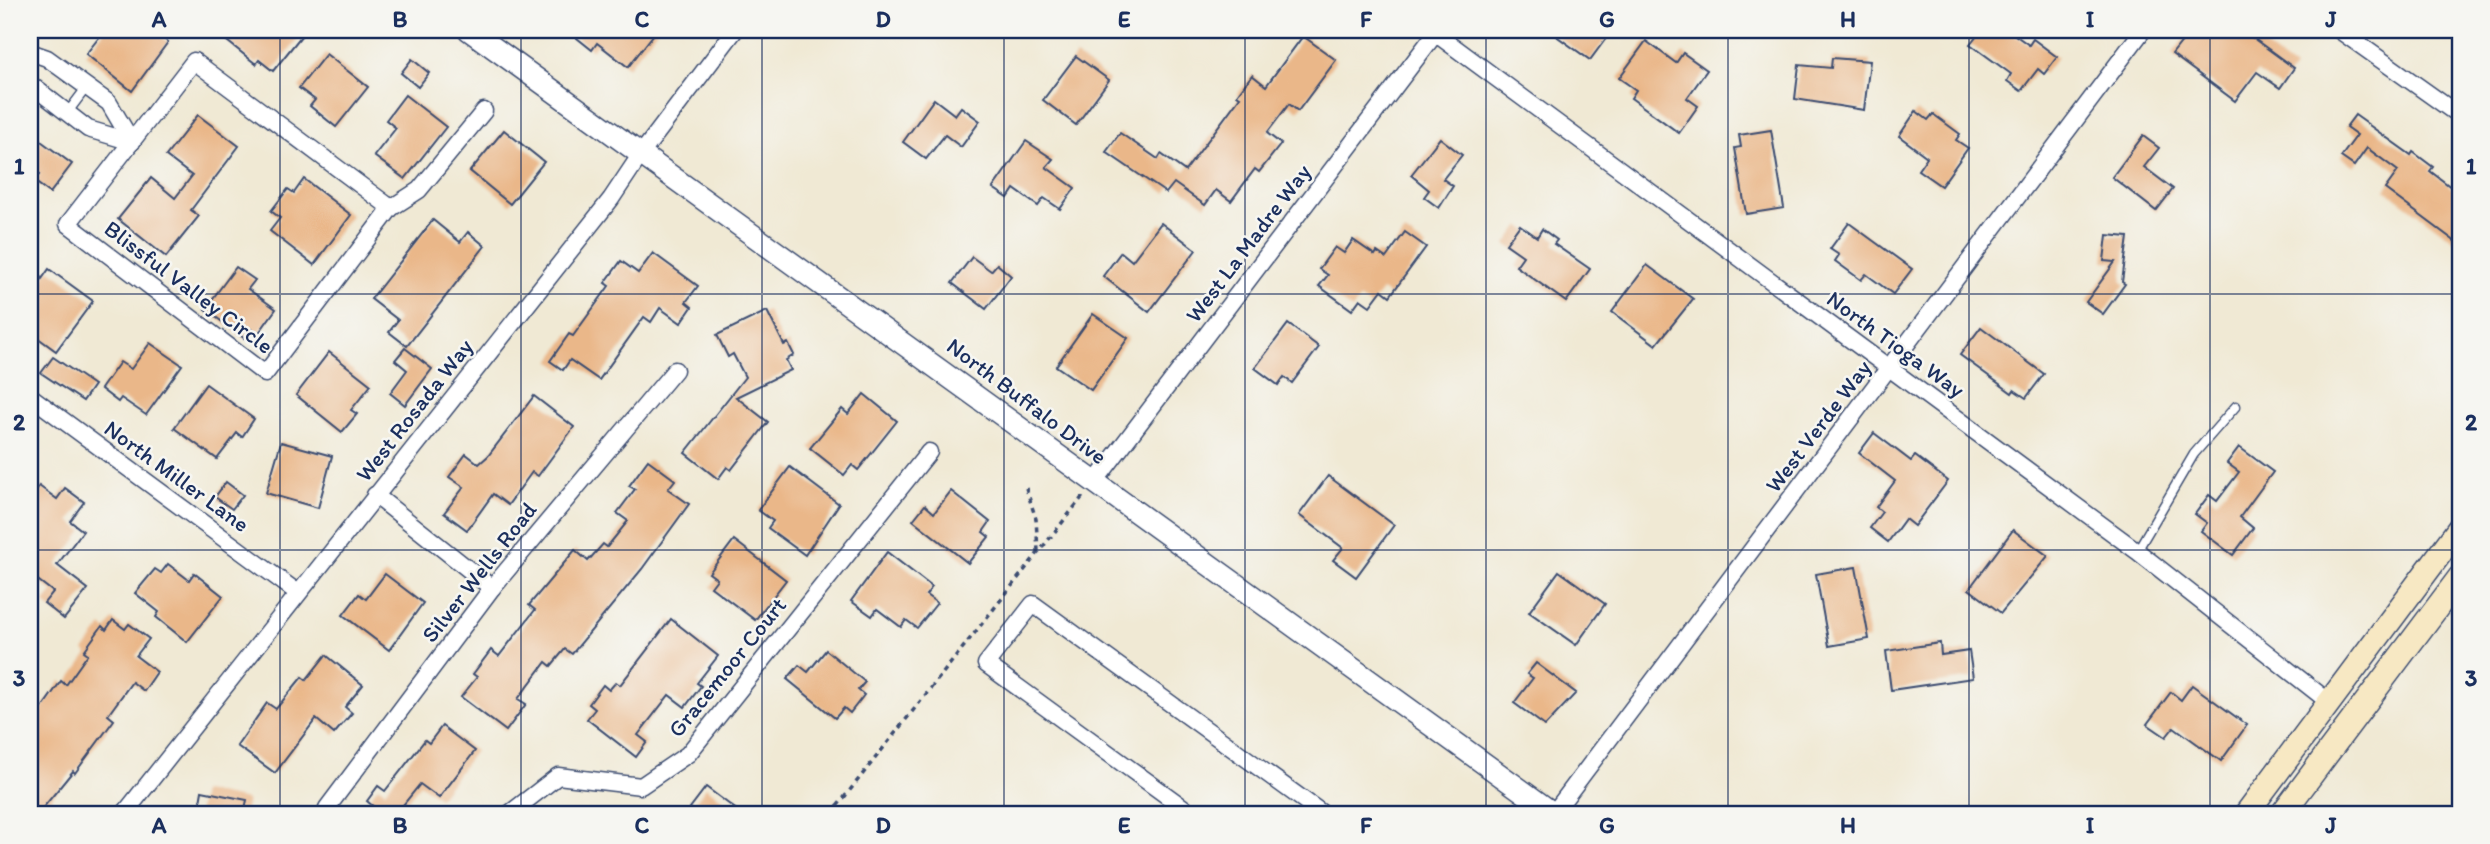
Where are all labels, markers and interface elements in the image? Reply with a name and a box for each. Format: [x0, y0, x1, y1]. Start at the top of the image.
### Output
text: A [151, 5, 167, 33]
text: B [393, 5, 408, 33]
text: C [635, 5, 650, 33]
text: D [875, 5, 891, 33]
text: E [1118, 5, 1131, 33]
text: F [1360, 5, 1373, 33]
text: G [1599, 5, 1615, 33]
text: H [1840, 5, 1856, 33]
text: I [2086, 5, 2095, 33]
text: J [2324, 5, 2337, 33]
text: 1 [14, 152, 25, 180]
text: 1 [2466, 152, 2477, 180]
street label: West La Madre Way [1179, 158, 1317, 328]
street label: Blissful Valley Circle [99, 214, 279, 360]
street label: North Tioga Way [1822, 285, 1971, 404]
street label: North Buffalo Drive [941, 332, 1113, 470]
street label: West Rosada Way [349, 333, 479, 487]
street label: West Verde Way [1759, 354, 1877, 498]
text: 2 [13, 408, 26, 436]
text: 2 [2465, 408, 2478, 436]
street label: North Miller Lane [99, 414, 255, 538]
street label: Silver Wells Road [415, 496, 543, 648]
street label: Gracemoor Court [662, 591, 792, 743]
text: 3 [13, 664, 26, 692]
text: 3 [2465, 664, 2478, 692]
text: A [151, 811, 167, 839]
text: B [393, 811, 408, 839]
text: C [635, 811, 650, 839]
text: D [875, 811, 891, 839]
text: E [1118, 811, 1131, 839]
text: F [1360, 811, 1373, 839]
text: G [1599, 811, 1615, 839]
text: H [1840, 811, 1856, 839]
text: I [2086, 811, 2095, 839]
text: J [2324, 811, 2337, 839]

